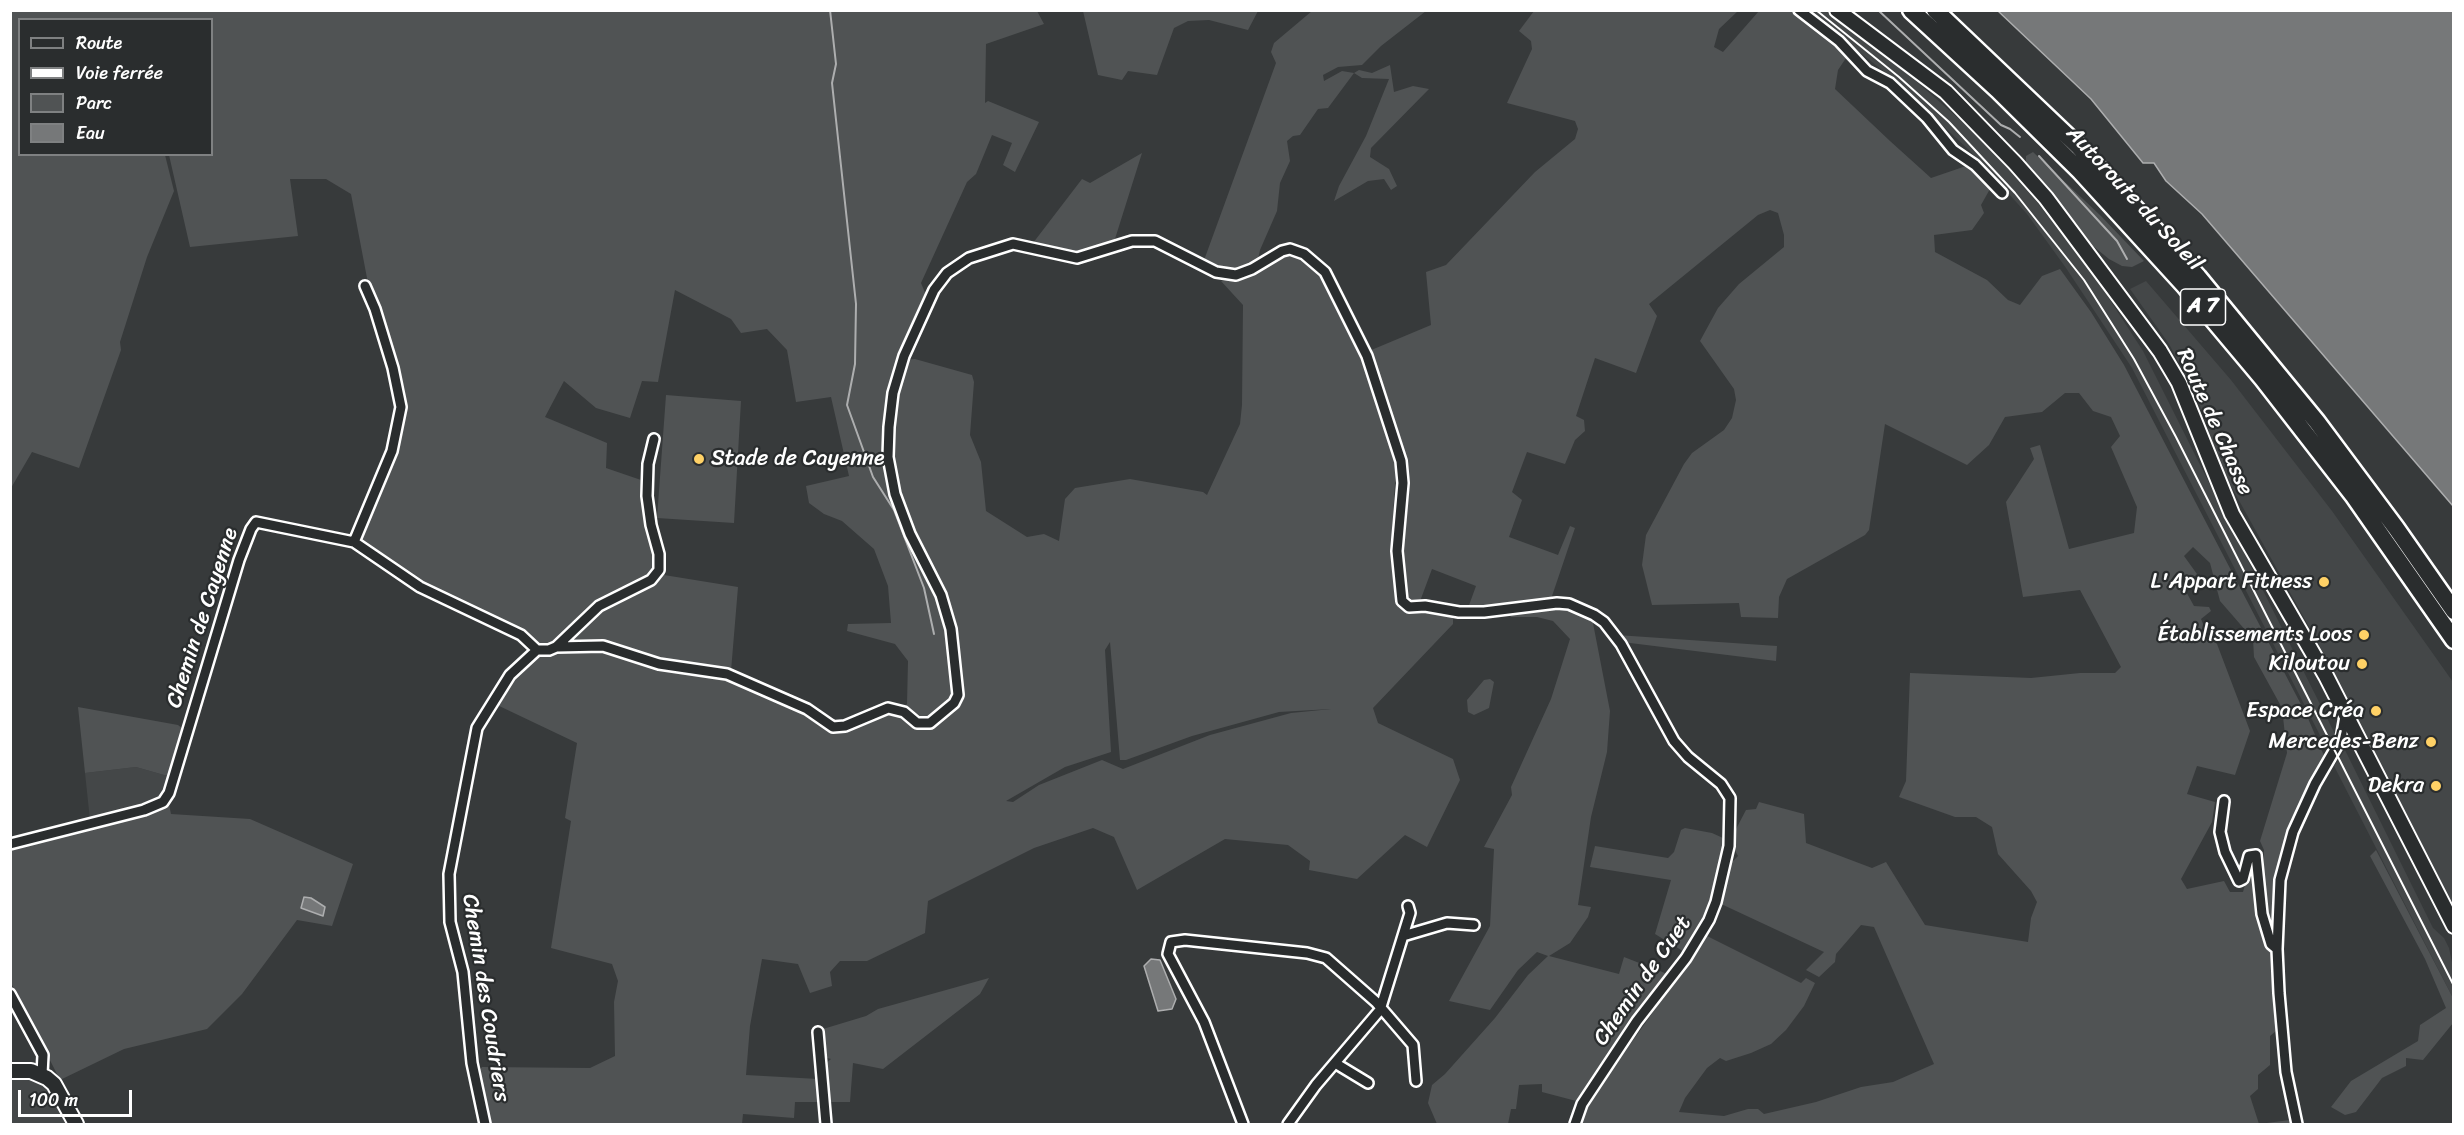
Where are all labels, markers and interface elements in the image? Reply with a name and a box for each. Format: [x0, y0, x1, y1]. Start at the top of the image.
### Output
legend [18, 18, 213, 156]
text: Route [76, 27, 122, 59]
text: Voie ferrée [76, 57, 163, 89]
text: Parc [76, 87, 112, 119]
text: Eau [76, 117, 105, 149]
street label: Autoroute du Soleil [2060, 121, 2208, 277]
road number: A 7 [2180, 289, 2226, 325]
street label: Route de Chasse [2170, 345, 2258, 499]
place label: Stade de Cayenne [711, 446, 885, 472]
marker: Stade de Cayenne [692, 452, 706, 466]
street label: Chemin de Cayenne [161, 525, 245, 711]
place label: L'Appart Fitness [2151, 569, 2312, 595]
marker: L'Appart Fitness [2317, 575, 2331, 589]
place label: Établissements Loos [2157, 622, 2352, 648]
marker: Établissements Loos [2357, 628, 2371, 642]
place label: Kiloutou [2269, 651, 2350, 677]
marker: Kiloutou [2355, 657, 2369, 671]
place label: Espace Créa [2246, 698, 2364, 724]
marker: Espace Créa [2369, 704, 2383, 718]
place label: Mercedes-Benz [2268, 729, 2419, 755]
marker: Mercedes-Benz [2424, 735, 2438, 749]
place label: Dekra [2368, 773, 2424, 799]
marker: Dekra [2429, 779, 2443, 793]
street label: Chemin des Coudriers [456, 892, 514, 1104]
street label: Chemin de Cuet [1589, 911, 1697, 1051]
scale bar [21, 1078, 135, 1116]
text: 100 m [29, 1084, 78, 1116]

